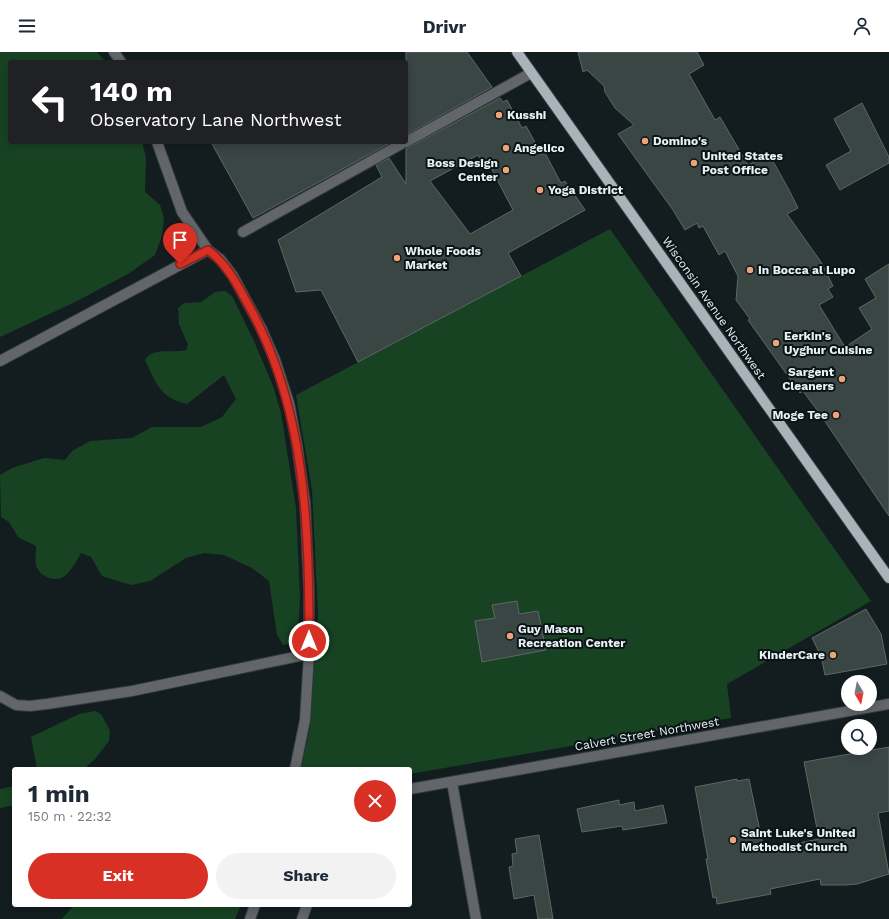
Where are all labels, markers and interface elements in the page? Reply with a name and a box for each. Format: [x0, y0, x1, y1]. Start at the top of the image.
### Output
icon: menu [16, 15, 38, 37]
icon: person [851, 15, 873, 37]
text: Drivr [423, 16, 466, 37]
text: 140 m [90, 75, 173, 108]
icon: left [24, 76, 76, 128]
place label: Kusshi [507, 108, 546, 122]
text: Observatory Lane Northwest [90, 109, 342, 130]
marker: Kusshi [494, 110, 504, 120]
place label: Domino's [653, 134, 708, 148]
marker: Domino's [640, 136, 650, 146]
place label: Angelico [514, 141, 565, 155]
marker: Angelico [501, 143, 511, 153]
place label: United States Post Office [702, 149, 784, 177]
place label: Boss Design Center [427, 156, 499, 184]
marker: United States Post Office [689, 158, 699, 168]
marker: Boss Design Center [501, 165, 511, 175]
place label: Yoga District [548, 183, 624, 197]
marker: Yoga District [535, 185, 545, 195]
pin [163, 223, 197, 264]
icon: arrive [169, 229, 191, 251]
street label: Wisconsin Avenue Northwest [659, 234, 769, 382]
place label: Whole Foods Market [405, 244, 482, 272]
marker: Whole Foods Market [392, 253, 402, 263]
place label: In Bocca al Lupo [758, 263, 855, 277]
marker: In Bocca al Lupo [745, 265, 755, 275]
place label: Eerkin's Uyghur Cuisine [784, 329, 873, 357]
marker: Eerkin's Uyghur Cuisine [771, 338, 781, 348]
place label: Sargent Cleaners [782, 365, 835, 393]
marker: Sargent Cleaners [837, 374, 847, 384]
place label: Moge Tee [772, 408, 828, 422]
marker: Moge Tee [831, 410, 841, 420]
position arrow [288, 620, 330, 662]
place label: Guy Mason Recreation Center [518, 622, 626, 650]
marker: Guy Mason Recreation Center [505, 631, 515, 641]
place label: KinderCare [759, 648, 825, 662]
marker: KinderCare [828, 650, 838, 660]
north arrow [841, 675, 877, 711]
map controls [841, 675, 877, 755]
street label: Calvert Street Northwest [574, 714, 720, 754]
button: search [841, 719, 877, 755]
text: 1 min [28, 780, 90, 808]
button: close [354, 780, 396, 822]
text: 150 m · 22:32 [28, 809, 112, 824]
place label: Saint Luke's United Methodist Church [741, 826, 856, 854]
marker: Saint Luke's United Methodist Church [728, 835, 738, 845]
button: Exit [28, 853, 208, 899]
button: Share [216, 853, 396, 899]

